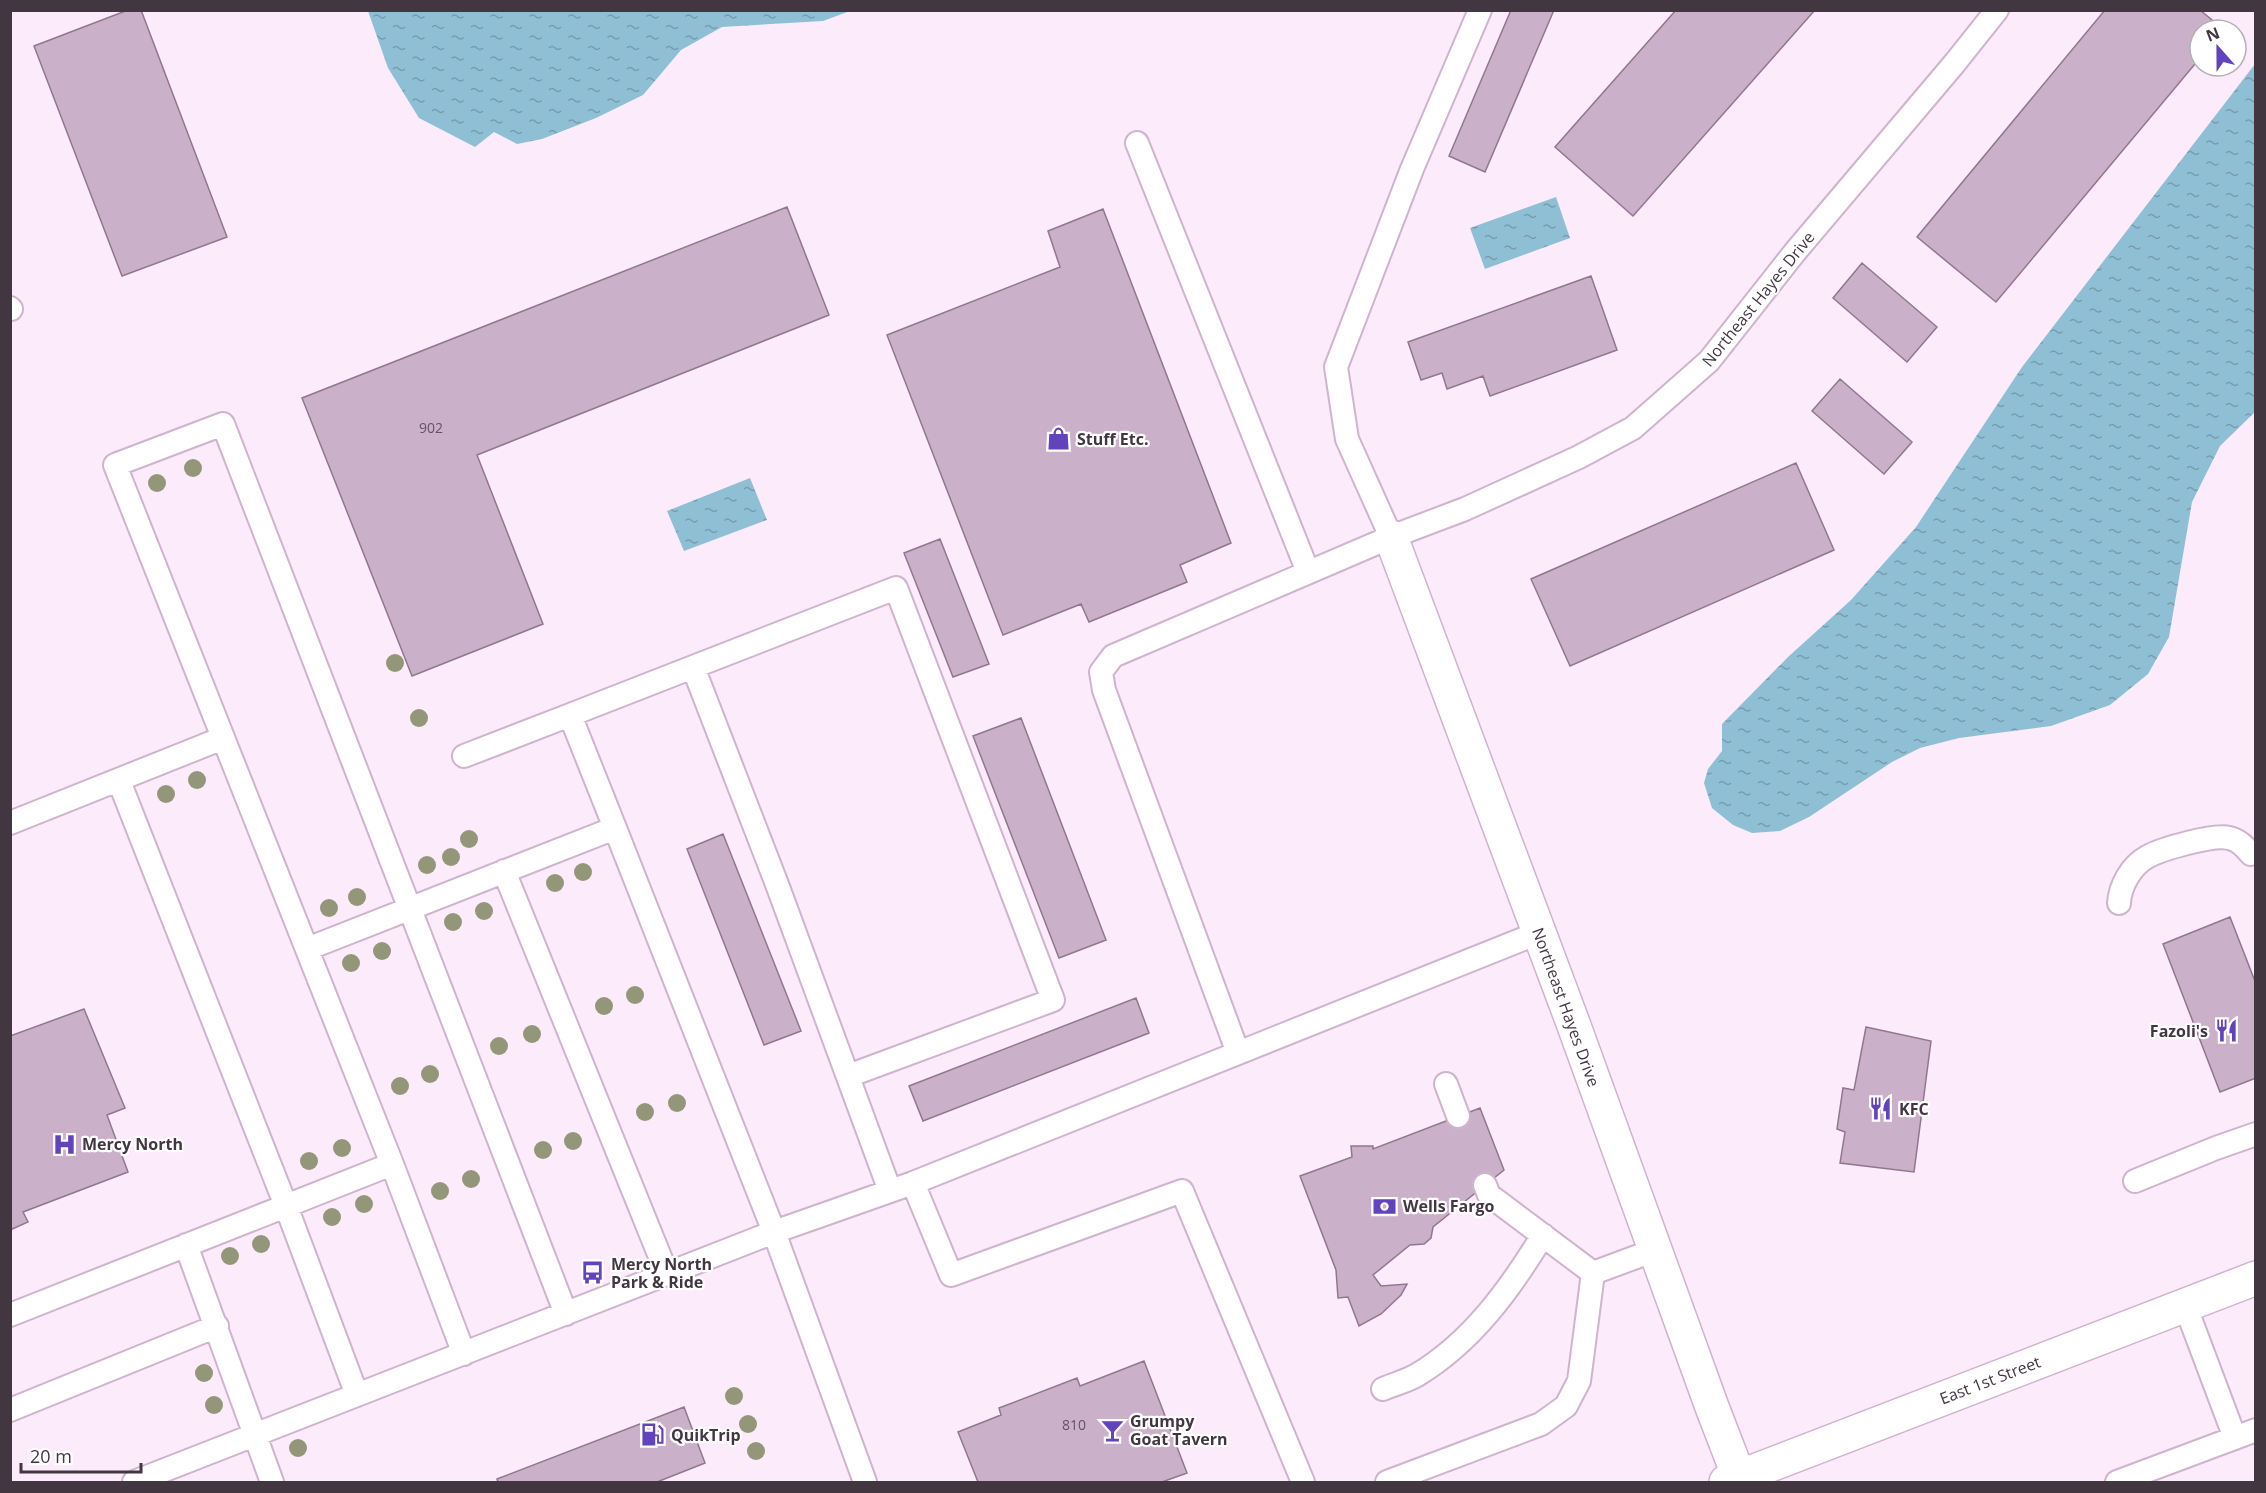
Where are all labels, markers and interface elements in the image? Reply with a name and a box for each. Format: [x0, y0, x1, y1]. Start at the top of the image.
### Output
north arrow [2188, 18, 2248, 78]
text: N [2203, 21, 2223, 47]
street label: Northeast Hayes Drive [1697, 227, 1819, 371]
house number: 902 [419, 418, 443, 437]
shop icon: Stuff Etc. [1046, 426, 1072, 452]
place label: Stuff Etc. [1077, 428, 1149, 450]
street label: Northeast Hayes Drive [1527, 924, 1605, 1090]
restaurant icon: Fazoli's [2213, 1018, 2239, 1044]
place label: Fazoli's [2150, 1020, 2208, 1042]
restaurant icon: KFC [1868, 1096, 1894, 1122]
place label: KFC [1899, 1098, 1929, 1120]
hospital icon: Mercy North [51, 1131, 77, 1157]
place label: Mercy North [82, 1133, 183, 1155]
bank icon: Wells Fargo [1372, 1193, 1398, 1219]
place label: Wells Fargo [1403, 1195, 1495, 1217]
place label: Mercy North Park & Ride [611, 1253, 712, 1293]
bus stop icon: Mercy North Park & Ride [580, 1260, 606, 1286]
street label: East 1st Street [1936, 1351, 2044, 1409]
place label: Grumpy Goat Tavern [1130, 1410, 1228, 1450]
house number: 810 [1062, 1415, 1086, 1434]
bar icon: Grumpy Goat Tavern [1099, 1417, 1125, 1443]
fuel station icon: QuikTrip [640, 1422, 666, 1448]
place label: QuikTrip [671, 1424, 741, 1446]
scale bar [21, 1436, 141, 1474]
text: 20 m [30, 1444, 72, 1468]

